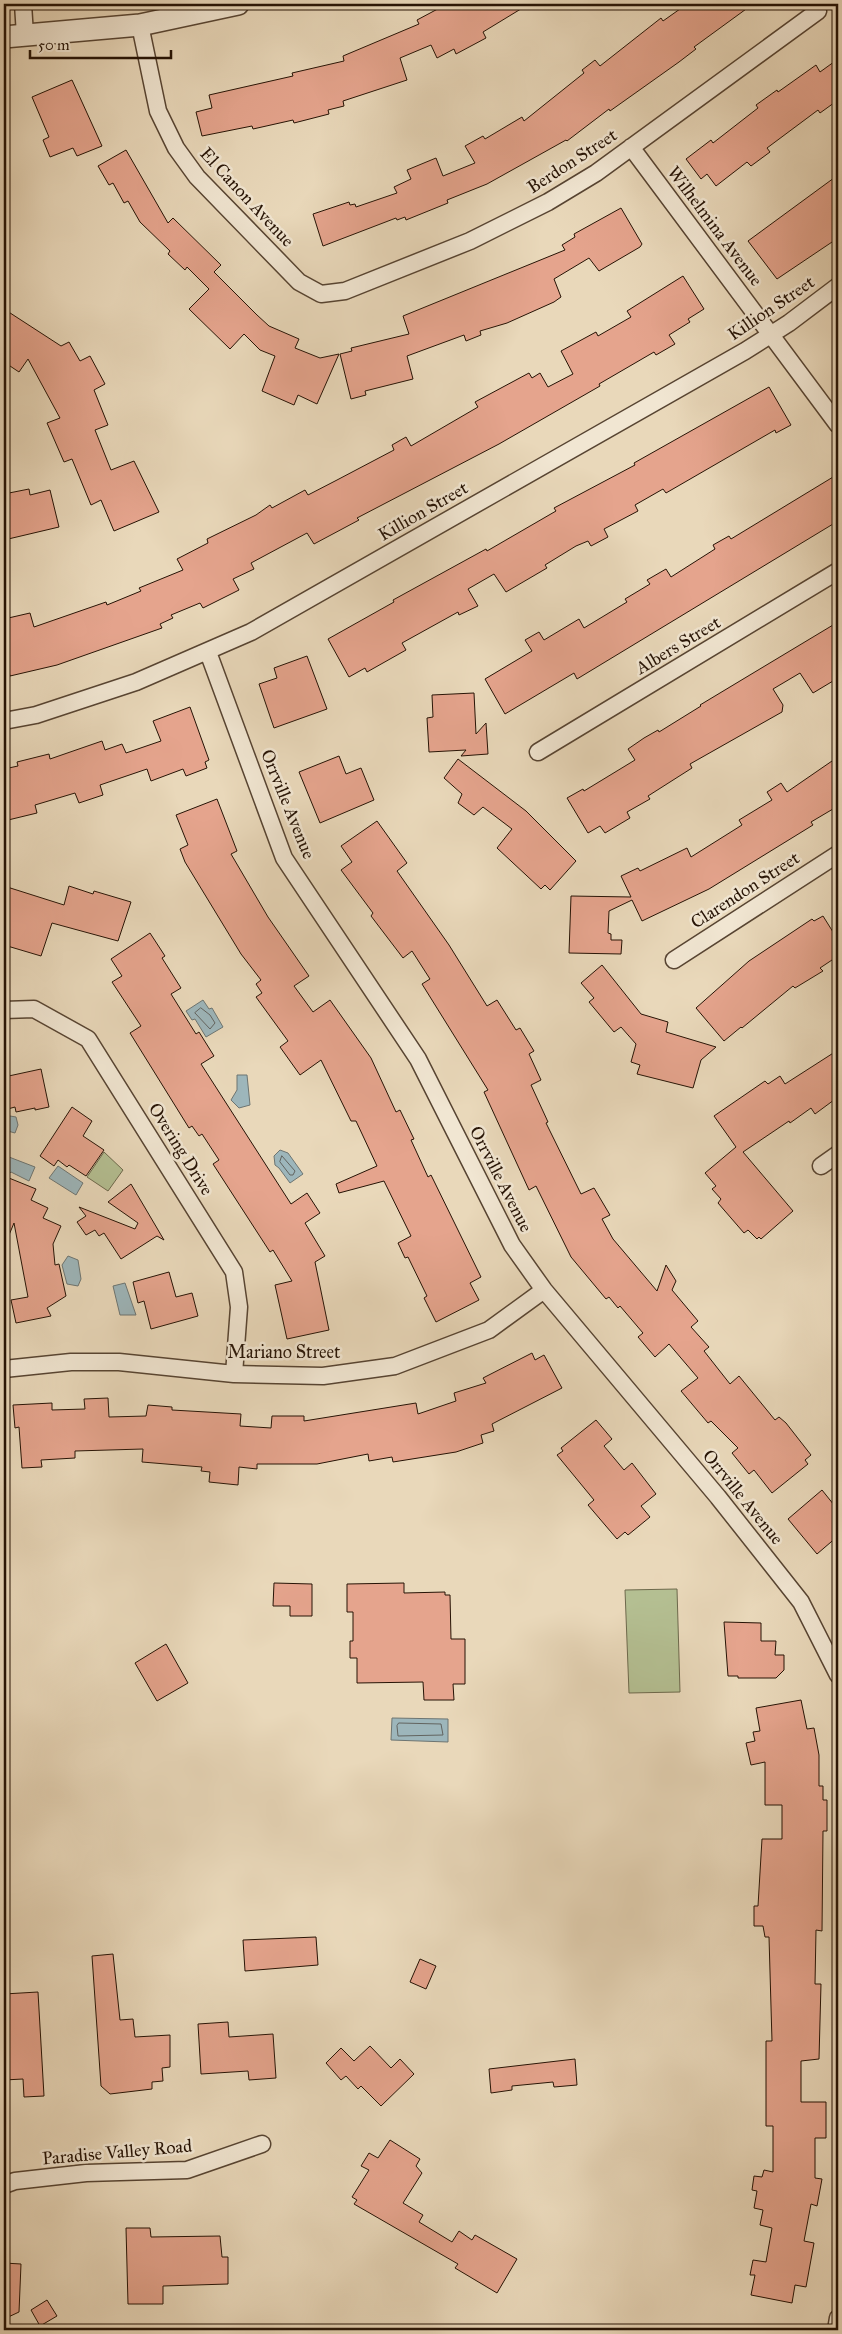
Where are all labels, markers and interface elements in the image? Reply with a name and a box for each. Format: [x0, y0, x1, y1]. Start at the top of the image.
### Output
scale bar [30, 28, 171, 60]
text: 50 m [38, 36, 70, 54]
street label: Berdon Street [523, 123, 622, 198]
street label: El Canon Avenue [195, 143, 299, 251]
street label: Wilhelmina Avenue [663, 162, 767, 290]
street label: Killion Street [723, 271, 819, 345]
street label: Killion Street [374, 476, 472, 545]
street label: Albers Street [631, 611, 725, 679]
street label: Orrville Avenue [256, 746, 320, 862]
street label: Clarendon Street [687, 846, 804, 933]
street label: Overing Drive [143, 1099, 218, 1200]
street label: Orrville Avenue [465, 1122, 537, 1236]
street label: Mariano Street [227, 1341, 341, 1363]
street label: Orrville Avenue [698, 1445, 788, 1549]
street label: Paradise Valley Road [41, 2134, 193, 2170]

